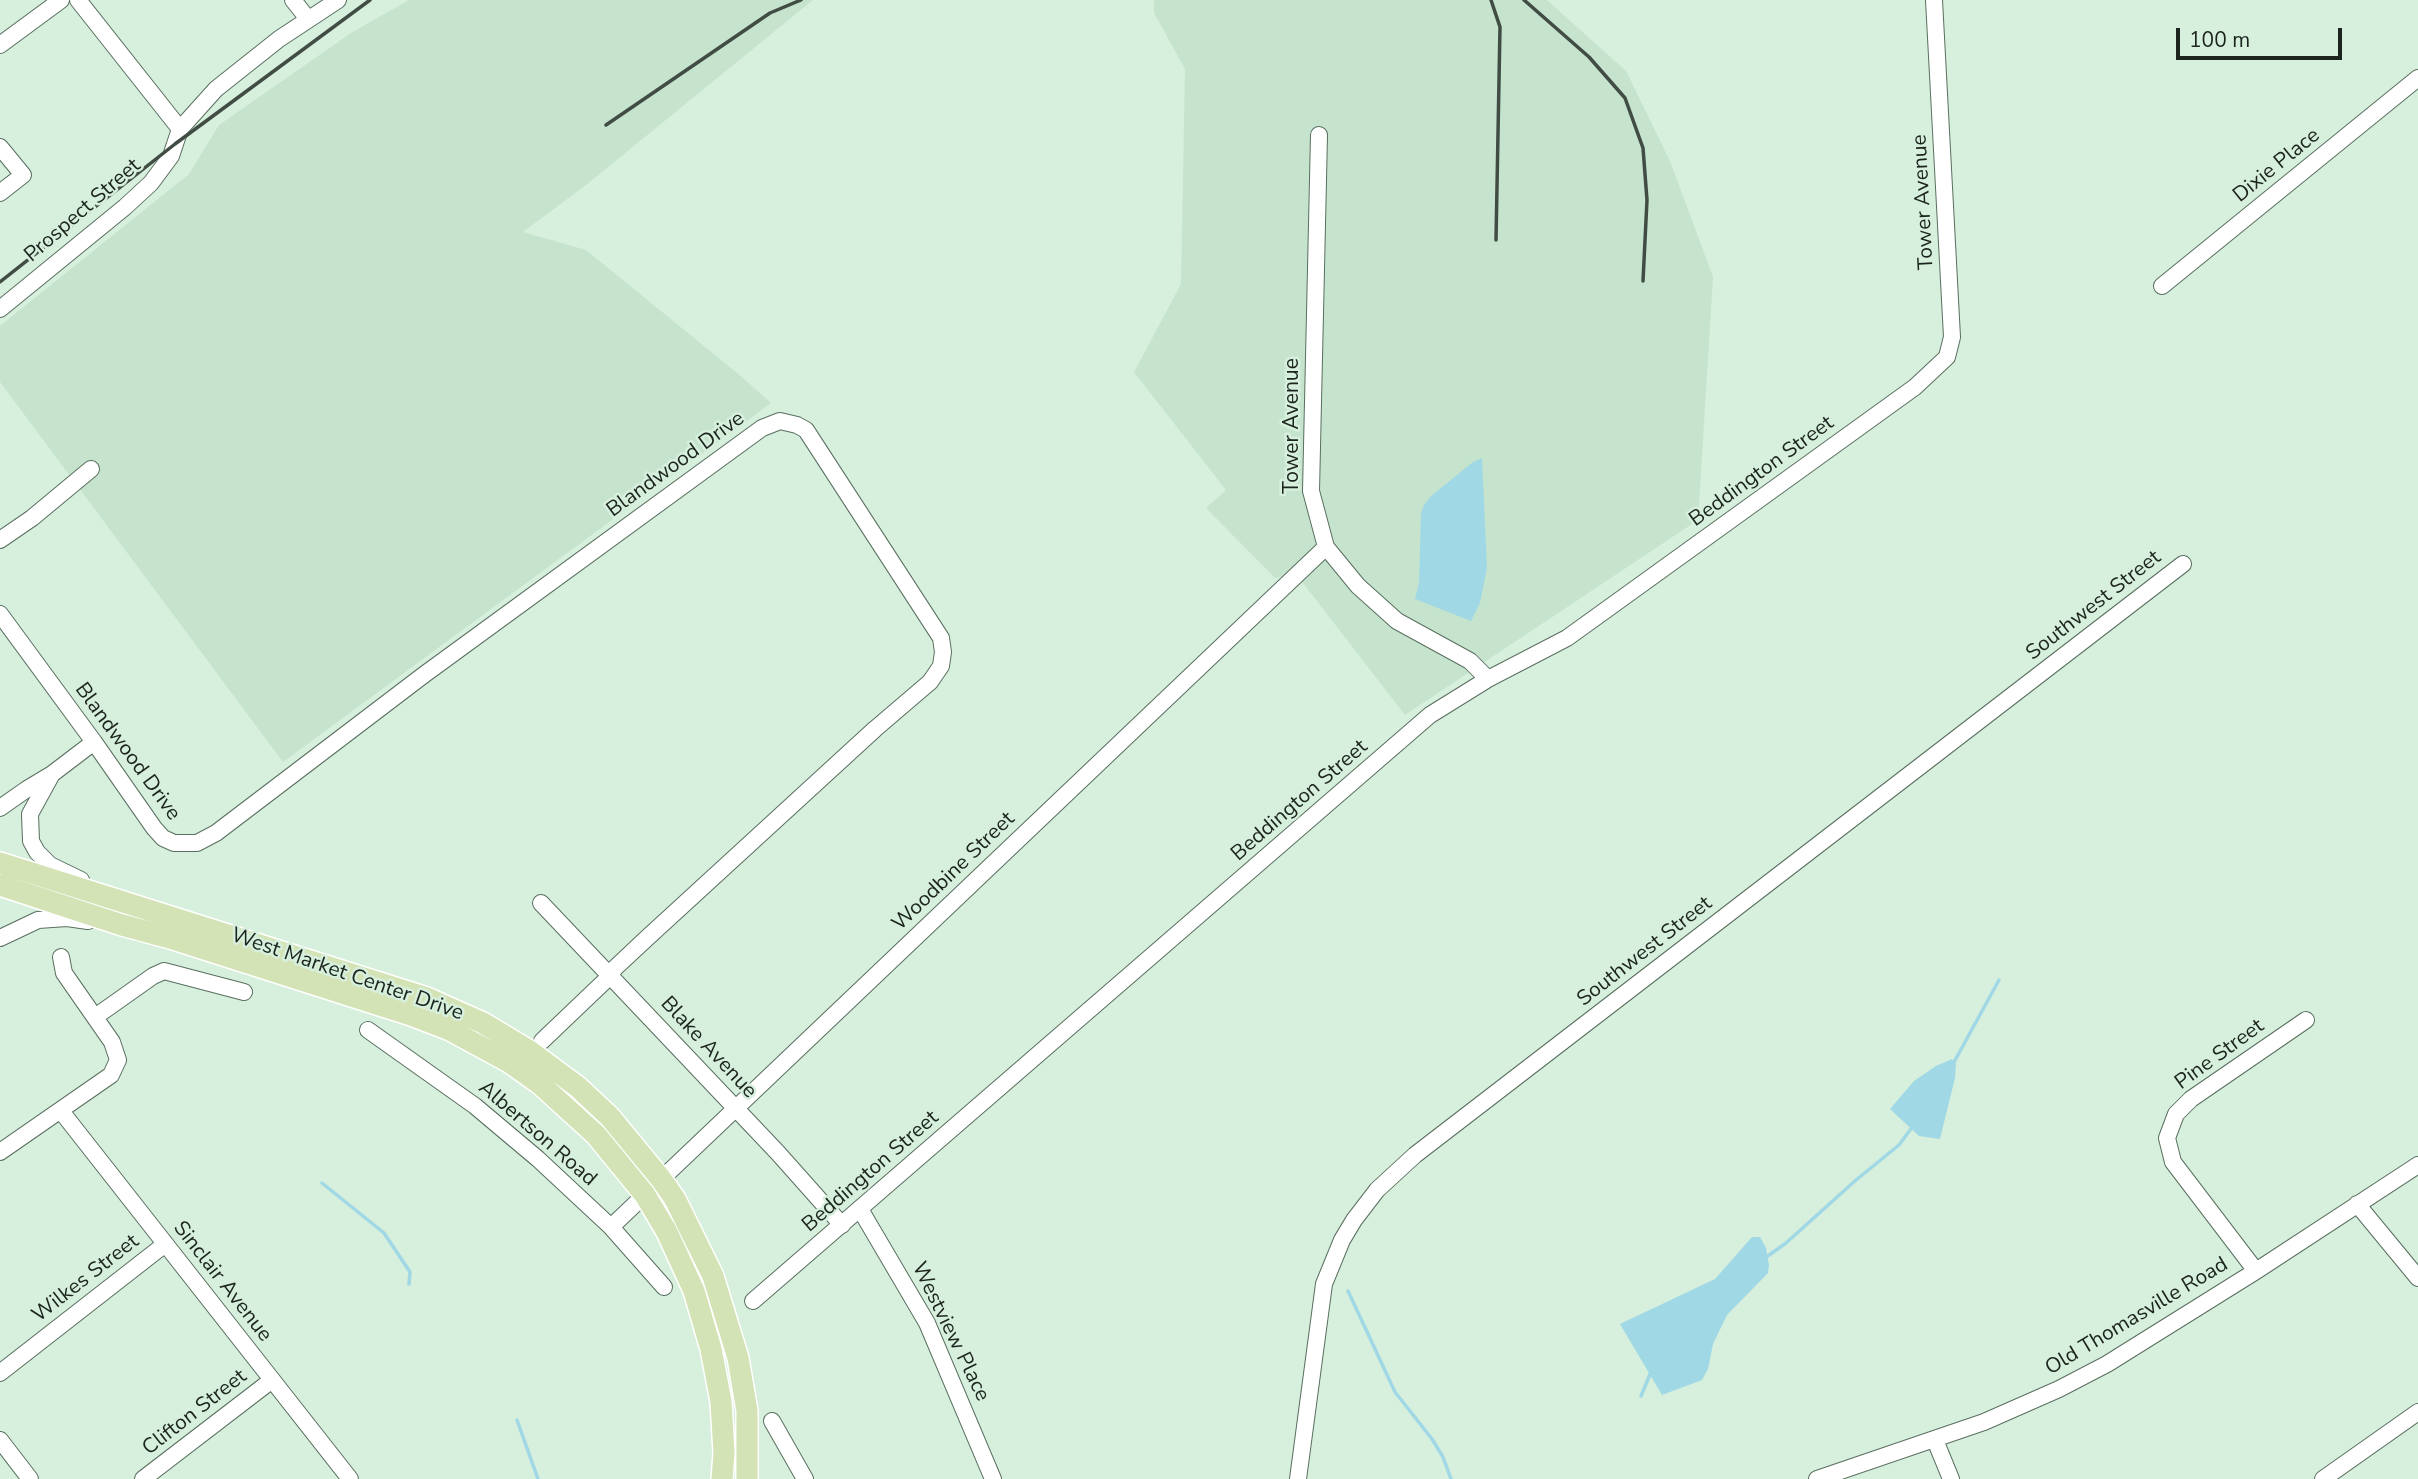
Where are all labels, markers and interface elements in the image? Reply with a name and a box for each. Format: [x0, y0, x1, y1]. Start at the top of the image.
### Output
scale bar [2180, 14, 2346, 58]
text: 100 m [2189, 26, 2250, 54]
street label: Dixie Place [2229, 123, 2325, 209]
street label: Tower Avenue [1908, 134, 1940, 270]
street label: Prospect Street [20, 154, 146, 268]
street label: Tower Avenue [1280, 358, 1306, 494]
street label: Blandwood Drive [602, 407, 750, 523]
street label: Beddington Street [1685, 411, 1839, 533]
street label: Southwest Street [2022, 546, 2166, 666]
street label: Blandwood Drive [69, 678, 185, 826]
street label: Beddington Street [1227, 735, 1373, 867]
street label: Woodbine Street [888, 807, 1020, 937]
street label: Southwest Street [1573, 892, 1717, 1012]
street label: West Market Center Drive [227, 923, 467, 1027]
street label: Blake Avenue [655, 992, 761, 1104]
street label: Pine Street [2171, 1014, 2269, 1096]
street label: Albertson Road [473, 1076, 601, 1192]
street label: Beddington Street [798, 1106, 944, 1238]
street label: Sinclair Avenue [167, 1217, 277, 1347]
street label: Wilkes Street [28, 1230, 144, 1328]
street label: Old Thomasville Road [2041, 1252, 2233, 1382]
street label: Westview Place [905, 1258, 995, 1406]
street label: Clifton Street [138, 1365, 252, 1461]

